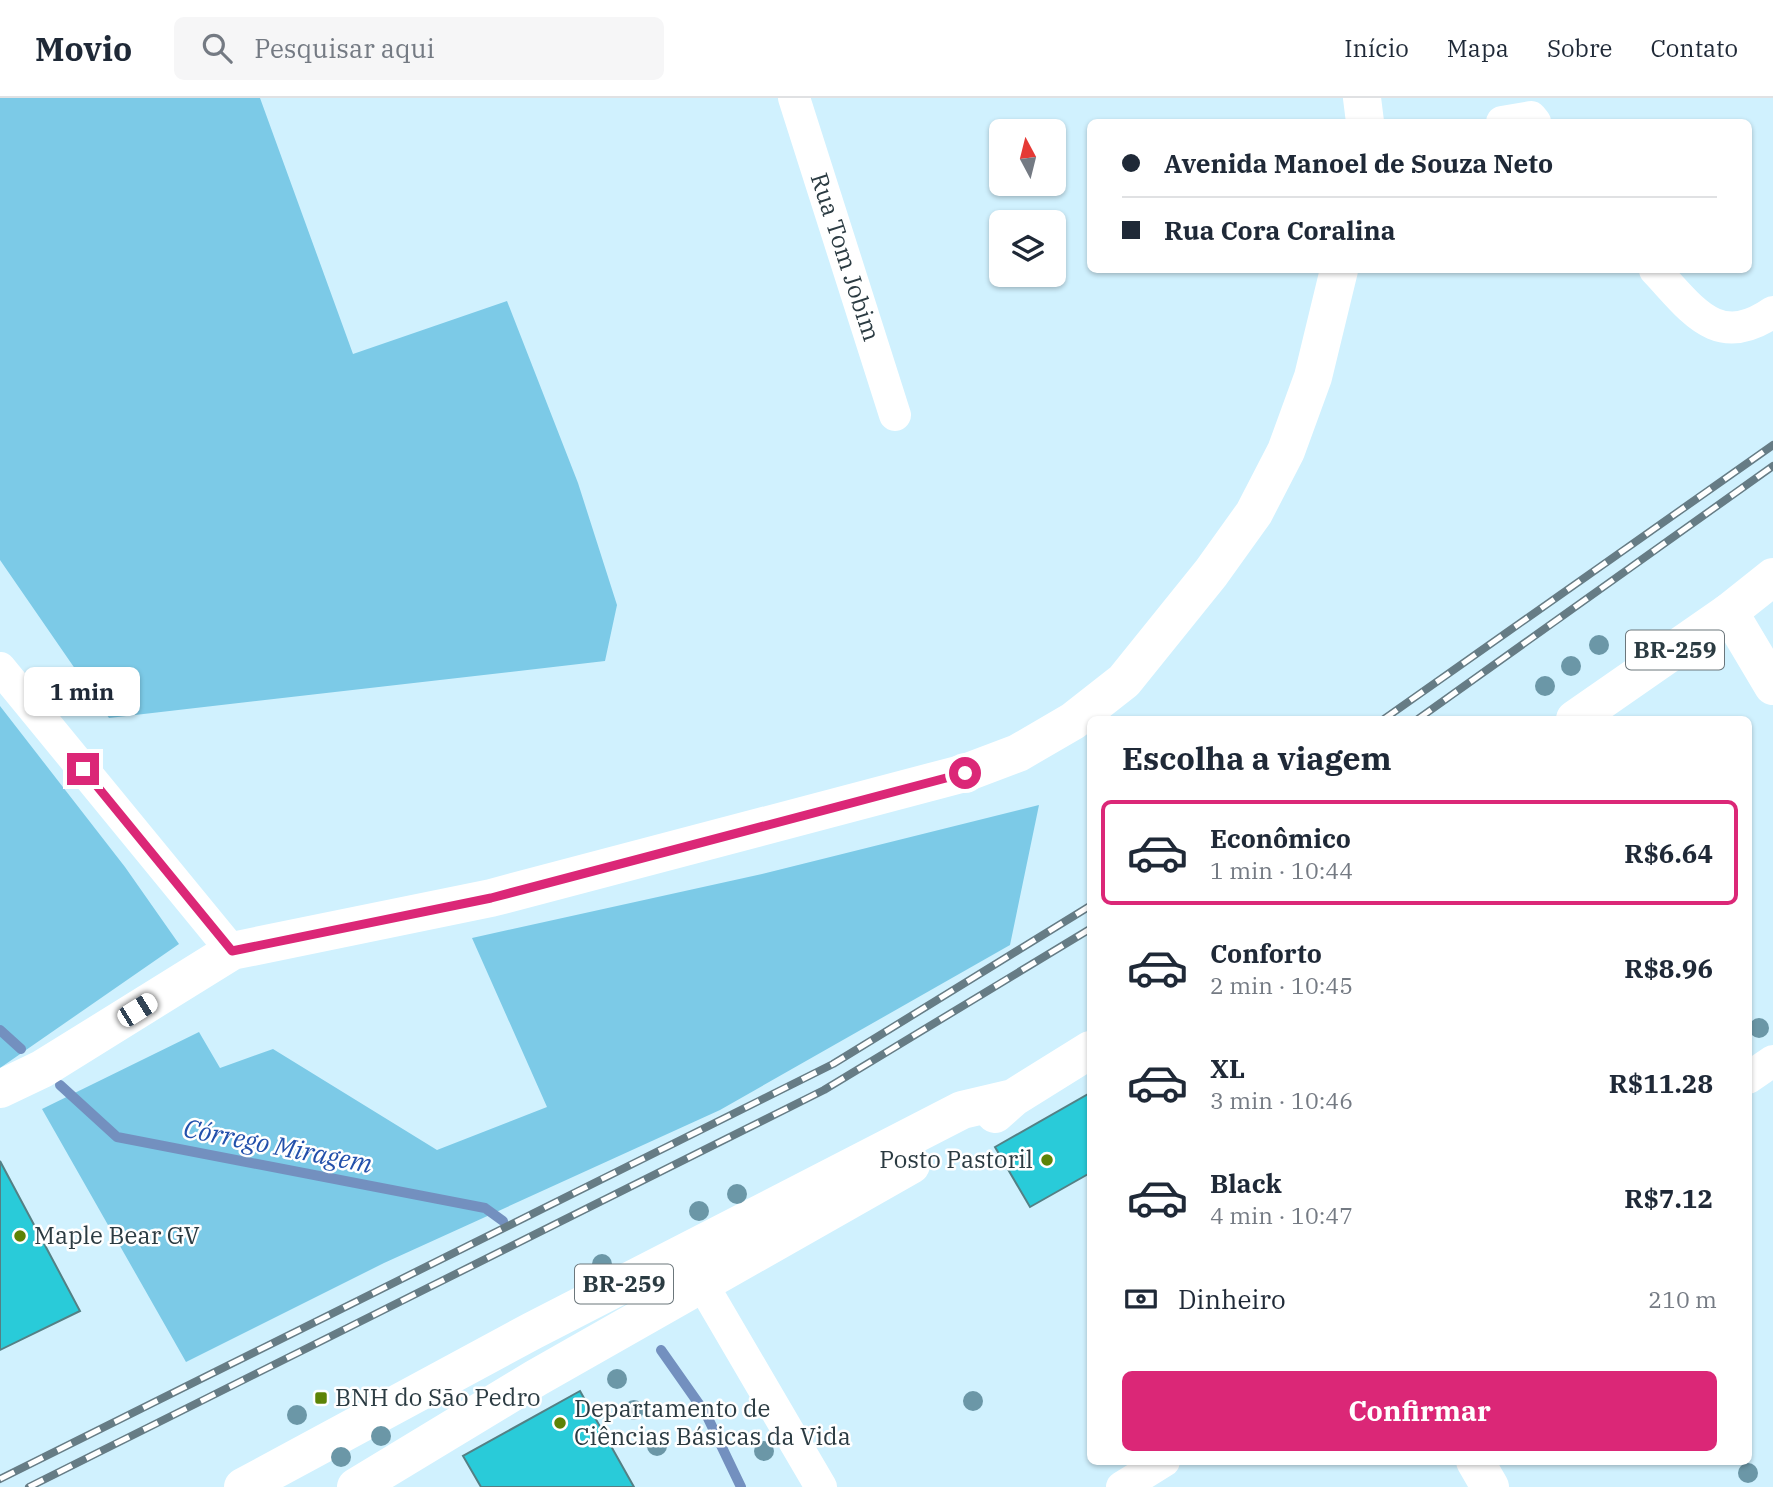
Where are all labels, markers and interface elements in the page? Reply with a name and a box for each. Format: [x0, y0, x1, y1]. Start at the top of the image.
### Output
search box [174, 17, 664, 80]
text: Movio [35, 27, 132, 70]
icon: search [198, 29, 236, 67]
text: Pesquisar aqui [254, 31, 435, 65]
text: Início [1344, 32, 1409, 64]
text: Mapa [1447, 32, 1509, 64]
text: Sobre [1547, 32, 1612, 64]
text: Contato [1650, 32, 1738, 64]
north arrow [989, 119, 1066, 196]
map controls [989, 119, 1066, 287]
text: Avenida Manoel de Souza Neto [1164, 146, 1553, 180]
street label: Rua Tom Jobim [804, 168, 888, 345]
button: layers [989, 210, 1066, 287]
text: Rua Cora Coralina [1164, 213, 1395, 247]
road number: BR-259 [1626, 630, 1724, 670]
callout: 1 min [25, 668, 141, 716]
text: 1 min [50, 676, 114, 706]
text: Escolha a viagem [1122, 737, 1392, 779]
route end [67, 753, 99, 785]
route start [949, 757, 981, 789]
icon: car [1126, 821, 1189, 884]
text: Econômico [1210, 821, 1351, 855]
text: R$6.64 [1624, 836, 1713, 870]
text: 1 min · 10:44 [1210, 855, 1353, 885]
icon: car [1126, 936, 1189, 999]
text: Conforto [1210, 936, 1322, 970]
text: R$8.96 [1624, 951, 1713, 985]
text: 2 min · 10:45 [1210, 970, 1353, 1000]
car [114, 990, 161, 1030]
icon: car [1126, 1051, 1189, 1114]
text: XL [1210, 1051, 1245, 1085]
text: R$11.28 [1609, 1066, 1713, 1100]
text: 3 min · 10:46 [1210, 1085, 1353, 1115]
water label: Córrego Miragem [181, 1110, 375, 1180]
place label: Posto Pastoril [879, 1143, 1033, 1175]
marker: Posto Pastoril [1039, 1152, 1055, 1168]
icon: car [1126, 1166, 1189, 1229]
text: Black [1210, 1166, 1282, 1200]
text: R$7.12 [1624, 1181, 1713, 1215]
text: 4 min · 10:47 [1210, 1200, 1353, 1230]
place label: Maple Bear GV [34, 1219, 200, 1251]
marker: Maple Bear GV [12, 1228, 28, 1244]
road number: BR-259 [575, 1264, 673, 1303]
icon: cash [1122, 1280, 1160, 1318]
text: Dinheiro [1178, 1282, 1286, 1316]
text: 210 m [1648, 1284, 1717, 1314]
button: Confirmar [1122, 1371, 1717, 1451]
place label: BNH do São Pedro [335, 1381, 541, 1413]
marker: BNH do São Pedro [313, 1390, 329, 1406]
place label: Departamento de Ciências Básicas da Vida [574, 1392, 851, 1452]
marker: Departamento de Ciências Básicas da Vida [552, 1415, 568, 1431]

